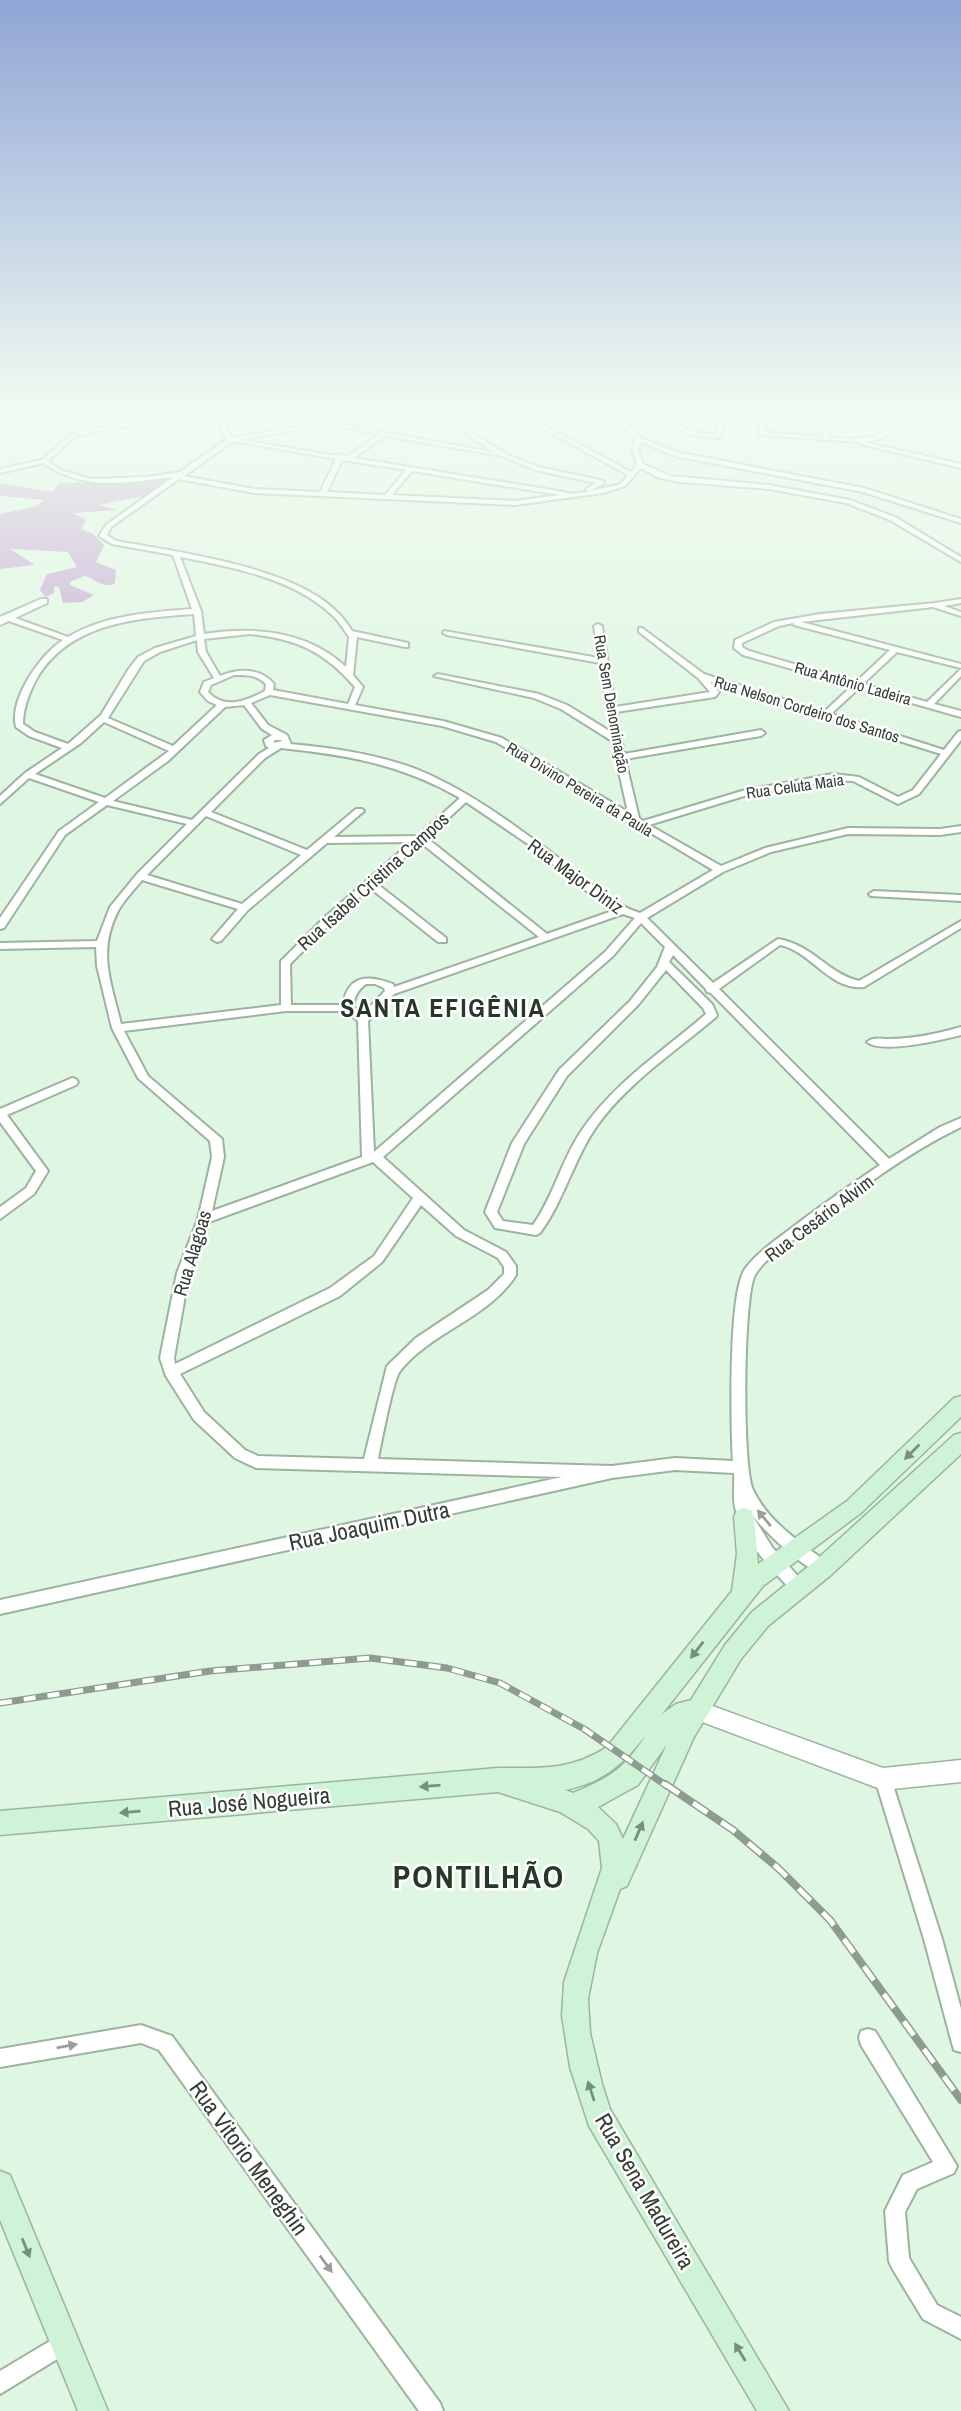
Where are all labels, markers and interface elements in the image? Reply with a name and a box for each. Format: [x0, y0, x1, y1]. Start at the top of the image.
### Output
street label: Rua Sem Denominação [589, 633, 635, 775]
street label: Rua Antônio Ladeira [792, 656, 915, 710]
street label: Rua Nelson Cordeiro dos Santos [712, 670, 902, 748]
street label: Rua Divino Pereira da Paula [502, 736, 658, 842]
street label: Rua Celuta Maia [745, 768, 846, 804]
street label: Rua Isabel Cristina Campos [292, 806, 455, 956]
street label: Rua Major Diniz [523, 832, 629, 920]
district label: SANTA EFIGÊNIA [340, 990, 546, 1025]
street label: Rua Cesário Alvim [759, 1169, 879, 1267]
street label: Rua Alagoas [167, 1207, 217, 1299]
one-way arrow [904, 1443, 921, 1460]
street label: Rua Joaquim Dutra [286, 1493, 453, 1558]
one-way arrow [756, 1509, 772, 1527]
one-way arrow [690, 1641, 705, 1659]
street label: Rua José Nogueira [167, 1779, 332, 1824]
one-way arrow [418, 1781, 440, 1792]
one-way arrow [118, 1807, 140, 1818]
one-way arrow [634, 1820, 645, 1841]
district label: PONTILHÃO [393, 1855, 565, 1898]
one-way arrow [56, 2040, 78, 2051]
street label: Rua Vitorio Meneghin [183, 2074, 316, 2241]
one-way arrow [585, 2081, 596, 2102]
street label: Rua Sena Madureira [588, 2107, 703, 2275]
one-way arrow [21, 2238, 32, 2259]
one-way arrow [318, 2255, 333, 2273]
one-way arrow [733, 2343, 746, 2362]

